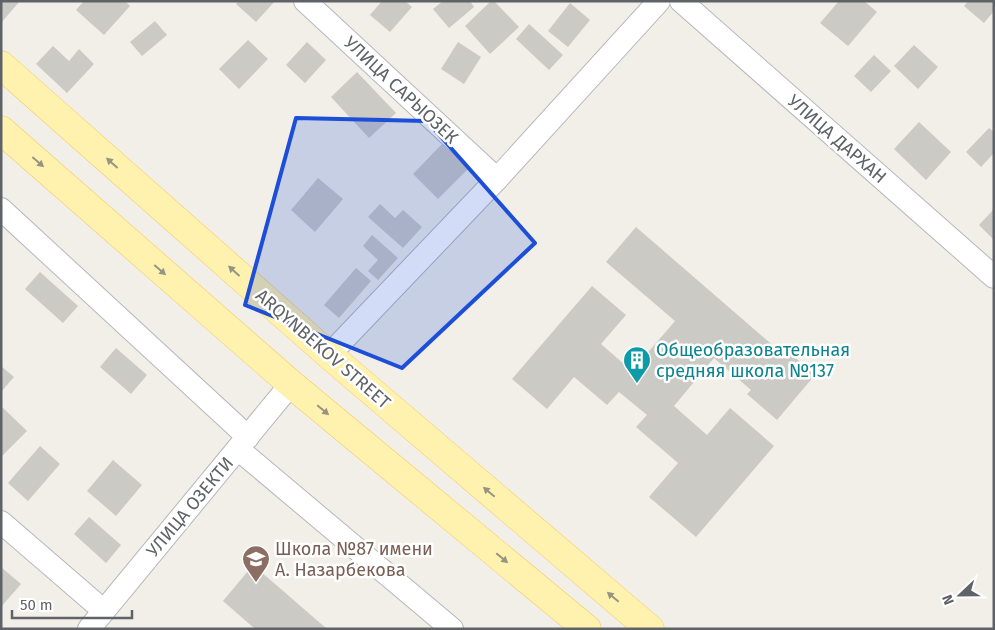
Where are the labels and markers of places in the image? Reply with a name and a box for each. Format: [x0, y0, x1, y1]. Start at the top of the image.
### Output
place label: Общеобразовательная средняя школа №137 [656, 339, 850, 382]
building icon: Общеобразовательная средняя школа №137 [622, 345, 652, 384]
place label: Школа №87 имени А. Назарбекова [275, 538, 433, 581]
school or university icon: Школа №87 имени А. Назарбекова [241, 544, 271, 583]

